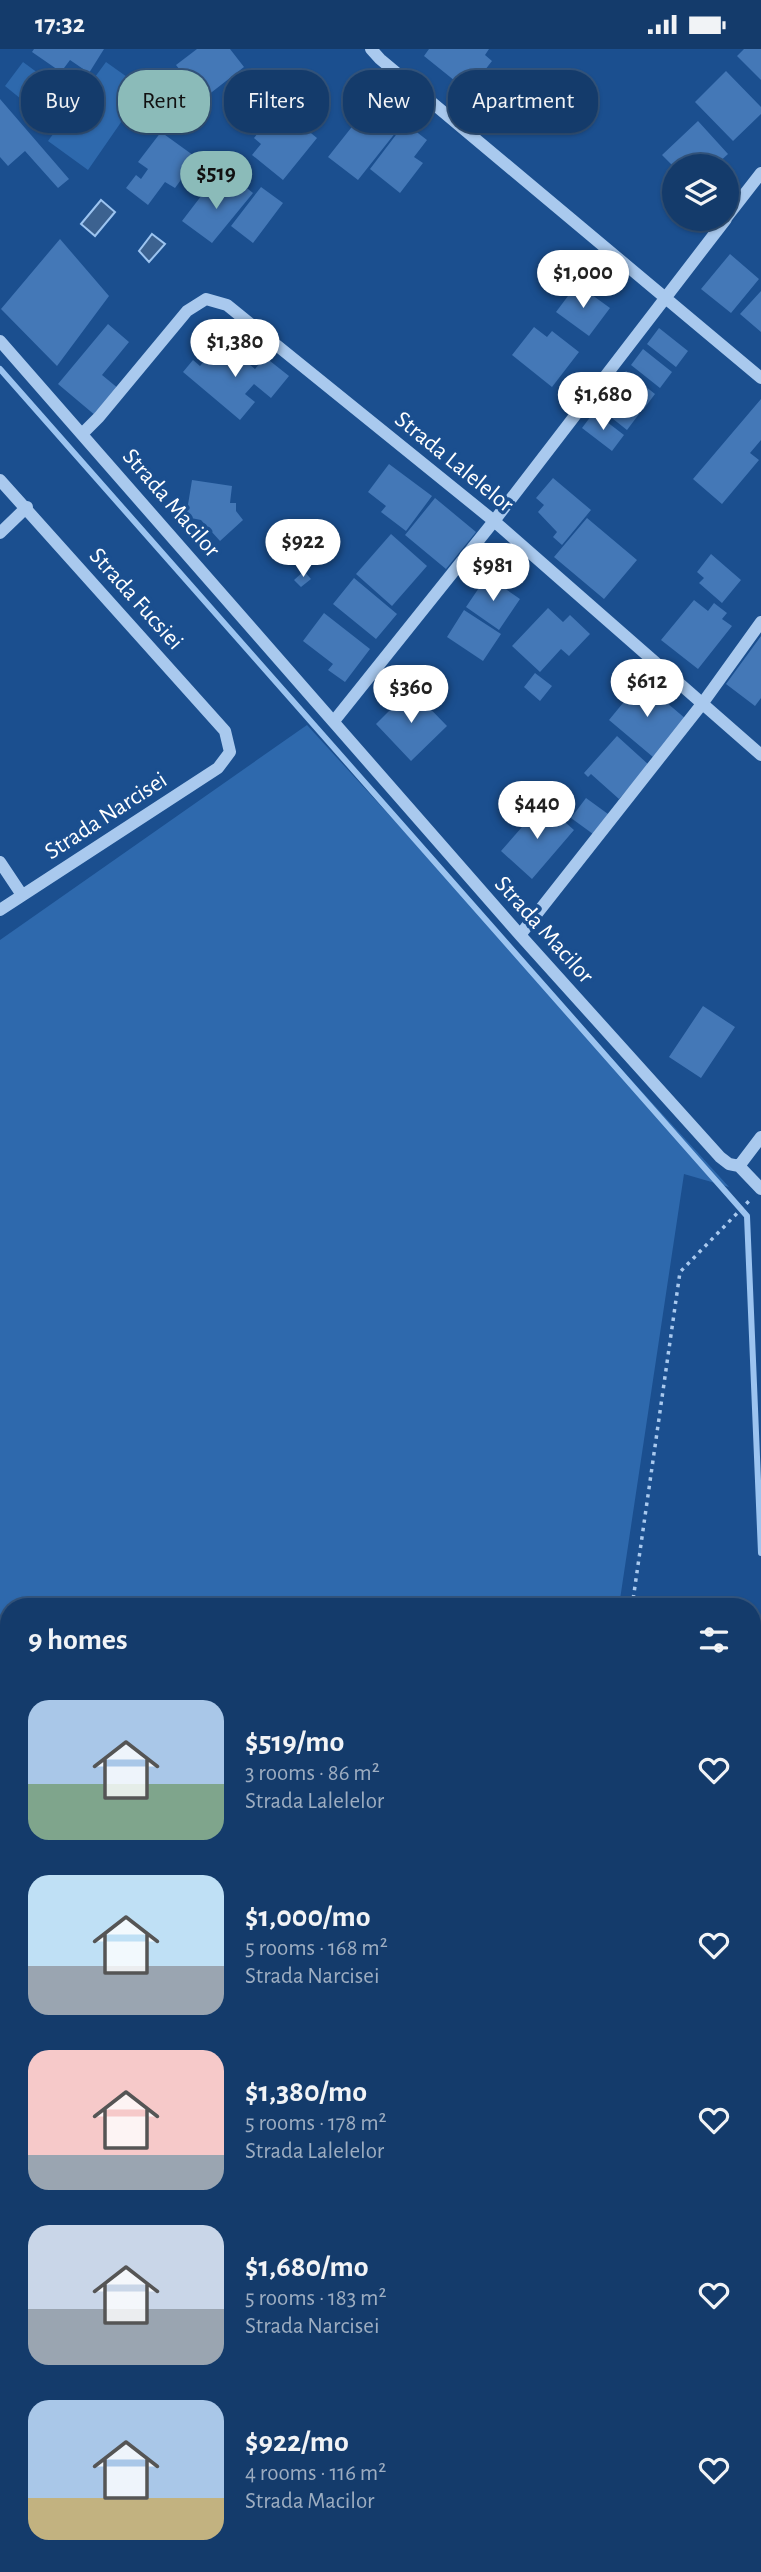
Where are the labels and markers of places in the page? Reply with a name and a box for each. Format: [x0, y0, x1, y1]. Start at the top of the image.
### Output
pin: $519 [175, 151, 257, 211]
pin: $1,000 [526, 251, 640, 310]
pin: $1,380 [178, 319, 292, 379]
pin: $1,680 [546, 373, 660, 432]
pin: $922 [262, 519, 344, 579]
pin: $981 [452, 543, 534, 603]
pin: $612 [606, 659, 688, 719]
pin: $360 [370, 665, 452, 725]
pin: $440 [496, 781, 578, 841]

